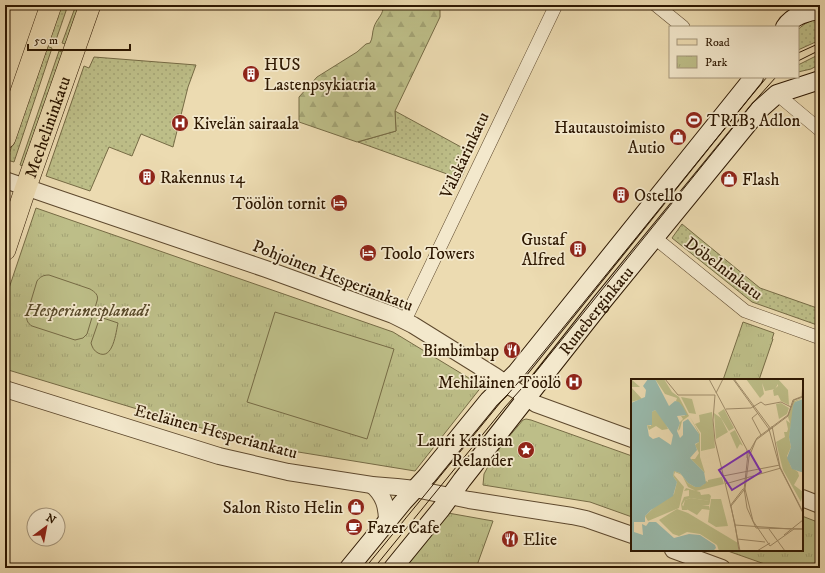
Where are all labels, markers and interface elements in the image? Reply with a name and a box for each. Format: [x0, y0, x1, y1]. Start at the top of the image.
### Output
scale bar [28, 26, 130, 52]
legend [669, 26, 799, 78]
text: 50 m [34, 33, 58, 48]
text: Road [705, 35, 730, 50]
place label: HUS Lastenpsykiatria [264, 54, 377, 96]
text: Park [705, 55, 727, 70]
building icon: HUS Lastenpsykiatria [241, 64, 261, 84]
street label: Mechelininkatu [20, 73, 76, 181]
street label: Välskärinkatu [435, 109, 495, 203]
sports icon: TRIB3 Adlon [684, 110, 704, 130]
place label: TRIB3 Adlon [707, 110, 801, 132]
hospital icon: Kivelän sairaala [170, 113, 190, 133]
place label: Kivelän sairaala [193, 113, 300, 135]
place label: Hautaustoimisto Autio [554, 117, 665, 159]
shop icon: Hautaustoimisto Autio [668, 127, 688, 147]
building icon: Rakennus 14 [137, 167, 157, 187]
place label: Rakennus 14 [160, 167, 246, 189]
shop icon: Flash [719, 169, 739, 189]
place label: Flash [742, 169, 779, 191]
building icon: Ostello [611, 185, 631, 205]
place label: Ostello [634, 185, 683, 207]
place label: Töölön tornit [233, 193, 327, 215]
hotel icon: Töölön tornit [329, 193, 349, 213]
place label: Gustaf Alfred [521, 229, 568, 271]
street label: Döbelninkatu [680, 232, 767, 305]
street label: Pohjoinen Hesperiankatu [249, 235, 416, 317]
building icon: Gustaf Alfred [568, 239, 588, 259]
hotel icon: Toolo Towers [358, 243, 378, 263]
place label: Toolo Towers [381, 243, 475, 265]
street label: Runeberginkatu [554, 262, 639, 360]
park label: Hesperianesplanadi [24, 300, 151, 322]
place label: Bimbimbap [422, 340, 499, 362]
restaurant icon: Bimbimbap [502, 340, 522, 360]
place label: Mehiläinen Töölö [438, 372, 561, 394]
hospital icon: Mehiläinen Töölö [564, 372, 584, 392]
inset map [631, 379, 803, 551]
street label: Eteläinen Hesperiankatu [132, 400, 300, 464]
place label: Lauri Kristian Relander [417, 430, 514, 472]
place icon: Lauri Kristian Relander [516, 440, 536, 460]
place label: Salon Risto Helin [223, 497, 343, 519]
shop icon: Salon Risto Helin [346, 497, 366, 517]
north arrow [26, 507, 66, 547]
text: N [43, 511, 58, 528]
cafe icon: Fazer Cafe [344, 517, 364, 537]
place label: Fazer Cafe [367, 517, 439, 539]
restaurant icon: Elite [500, 529, 520, 549]
place label: Elite [523, 529, 557, 551]

